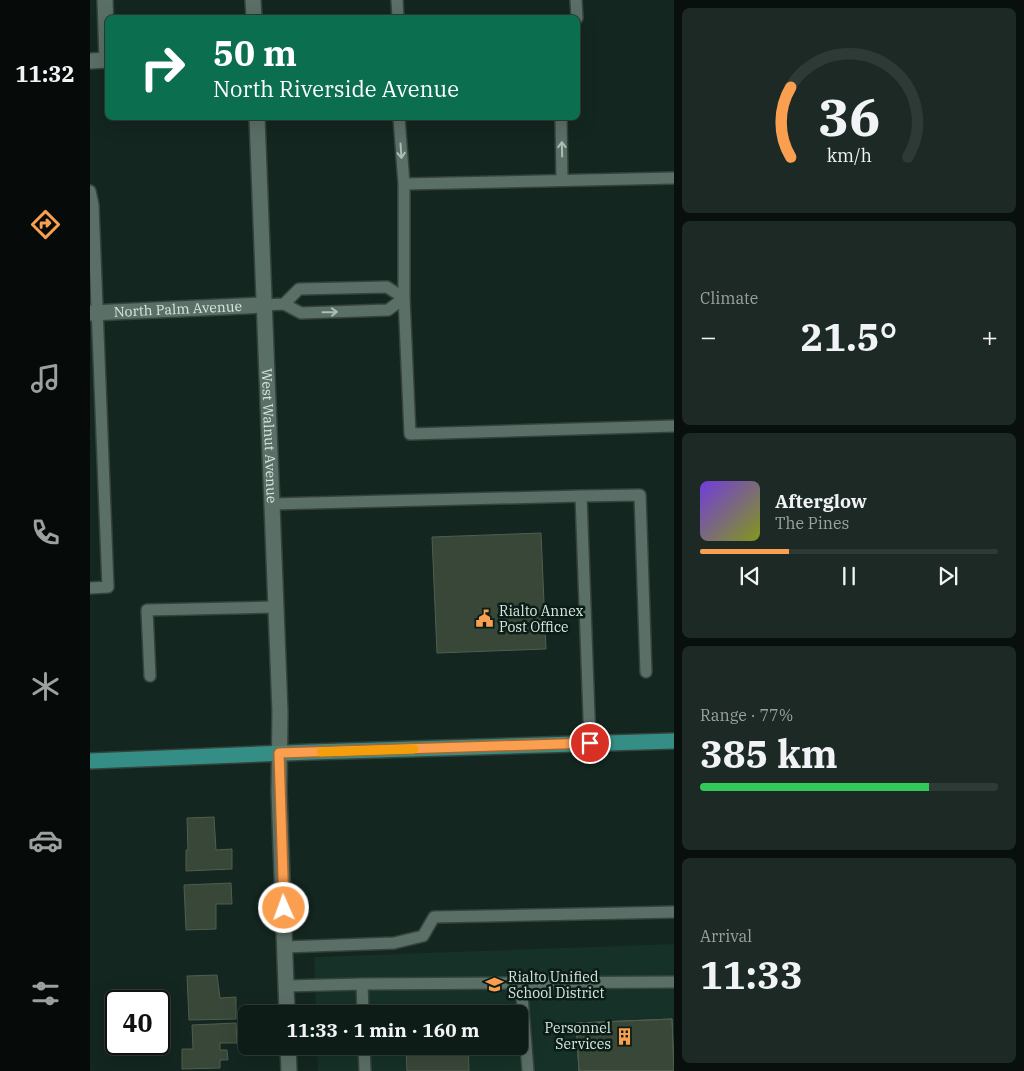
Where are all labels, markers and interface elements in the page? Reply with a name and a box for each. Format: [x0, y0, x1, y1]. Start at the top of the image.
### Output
text: 50 m [213, 30, 297, 76]
icon: right [130, 35, 195, 100]
text: 11:32 [15, 59, 75, 88]
text: North Riverside Avenue [213, 74, 459, 103]
text: 36 [818, 83, 880, 150]
one-way arrow [557, 141, 566, 157]
one-way arrow [397, 142, 406, 158]
text: km/h [826, 144, 872, 167]
icon: directions [28, 207, 63, 242]
text: Climate [700, 288, 758, 308]
street label: North Palm Avenue [113, 297, 242, 321]
one-way arrow [322, 307, 338, 317]
text: 21.5° [801, 312, 897, 361]
text: − [700, 318, 717, 355]
text: + [981, 318, 998, 355]
icon: music [28, 361, 63, 396]
street label: West Walnut Avenue [258, 368, 281, 504]
text: Afterglow [775, 489, 867, 513]
text: The Pines [775, 513, 849, 533]
icon: phone [28, 515, 63, 550]
icon: previous [736, 562, 764, 590]
icon: pause [835, 562, 863, 590]
icon: next [934, 562, 962, 590]
place label: Rialto Annex Post Office [499, 602, 584, 636]
public building icon: Rialto Annex Post Office [475, 609, 495, 629]
icon: climate [28, 669, 63, 704]
text: Range · 77% [700, 705, 793, 725]
pin [569, 722, 611, 764]
icon: arrive [576, 729, 604, 757]
text: 385 km [700, 729, 838, 778]
icon: car [28, 823, 63, 858]
position arrow [257, 881, 309, 933]
text: Arrival [700, 926, 752, 946]
text: 11:33 [700, 950, 803, 999]
place label: Rialto Unified School District [508, 968, 604, 1002]
school or university icon: Rialto Unified School District [484, 975, 504, 995]
icon: filters [28, 976, 63, 1011]
speed limit sign: 40 [105, 990, 170, 1055]
text: 11:33 · 1 min · 160 m [287, 1018, 479, 1042]
place label: Personnel Services [545, 1019, 611, 1053]
building icon: Personnel Services [615, 1026, 635, 1046]

